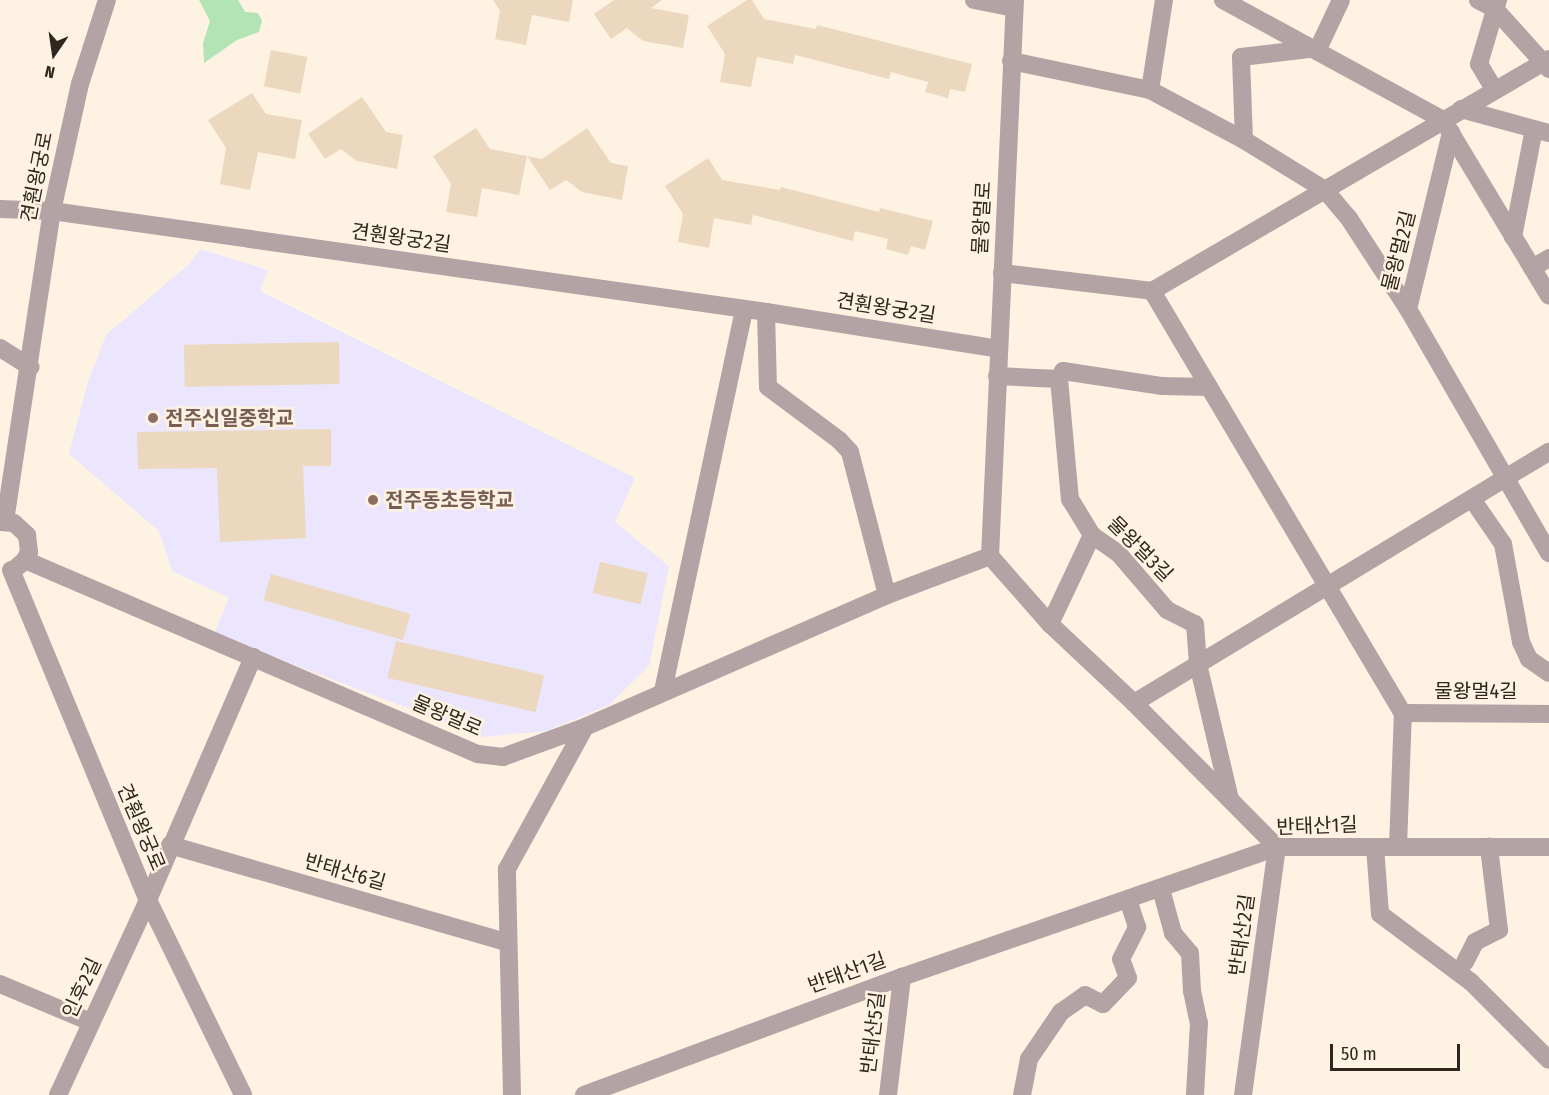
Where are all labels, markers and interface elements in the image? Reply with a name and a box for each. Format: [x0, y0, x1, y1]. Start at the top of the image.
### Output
north arrow [24, 24, 84, 84]
text: N [43, 62, 57, 82]
street label: 견훤왕궁로 [16, 130, 58, 224]
street label: 물왕멀로 [968, 181, 996, 255]
street label: 물왕멀2길 [1377, 208, 1421, 294]
street label: 견훤왕궁2길 [349, 219, 453, 257]
street label: 견훤왕궁2길 [834, 288, 938, 328]
place label: 전주신일중학교 [165, 406, 294, 430]
marker: 전주신일중학교 [146, 411, 160, 425]
place label: 전주동초등학교 [385, 488, 514, 512]
marker: 전주동초등학교 [366, 493, 380, 507]
street label: 물왕멀3길 [1102, 511, 1178, 587]
street label: 물왕멀4길 [1434, 679, 1518, 703]
street label: 물왕멀로 [408, 691, 486, 741]
street label: 견훤왕궁로 [112, 780, 170, 874]
street label: 반태산1길 [1276, 813, 1358, 839]
street label: 반태산6길 [302, 849, 388, 895]
street label: 반태산2길 [1224, 893, 1260, 977]
street label: 반태산1길 [805, 948, 889, 998]
street label: 인후2길 [58, 954, 106, 1022]
street label: 반태산5길 [856, 990, 890, 1076]
scale bar [1333, 1032, 1464, 1070]
text: 50 m [1341, 1043, 1377, 1065]

